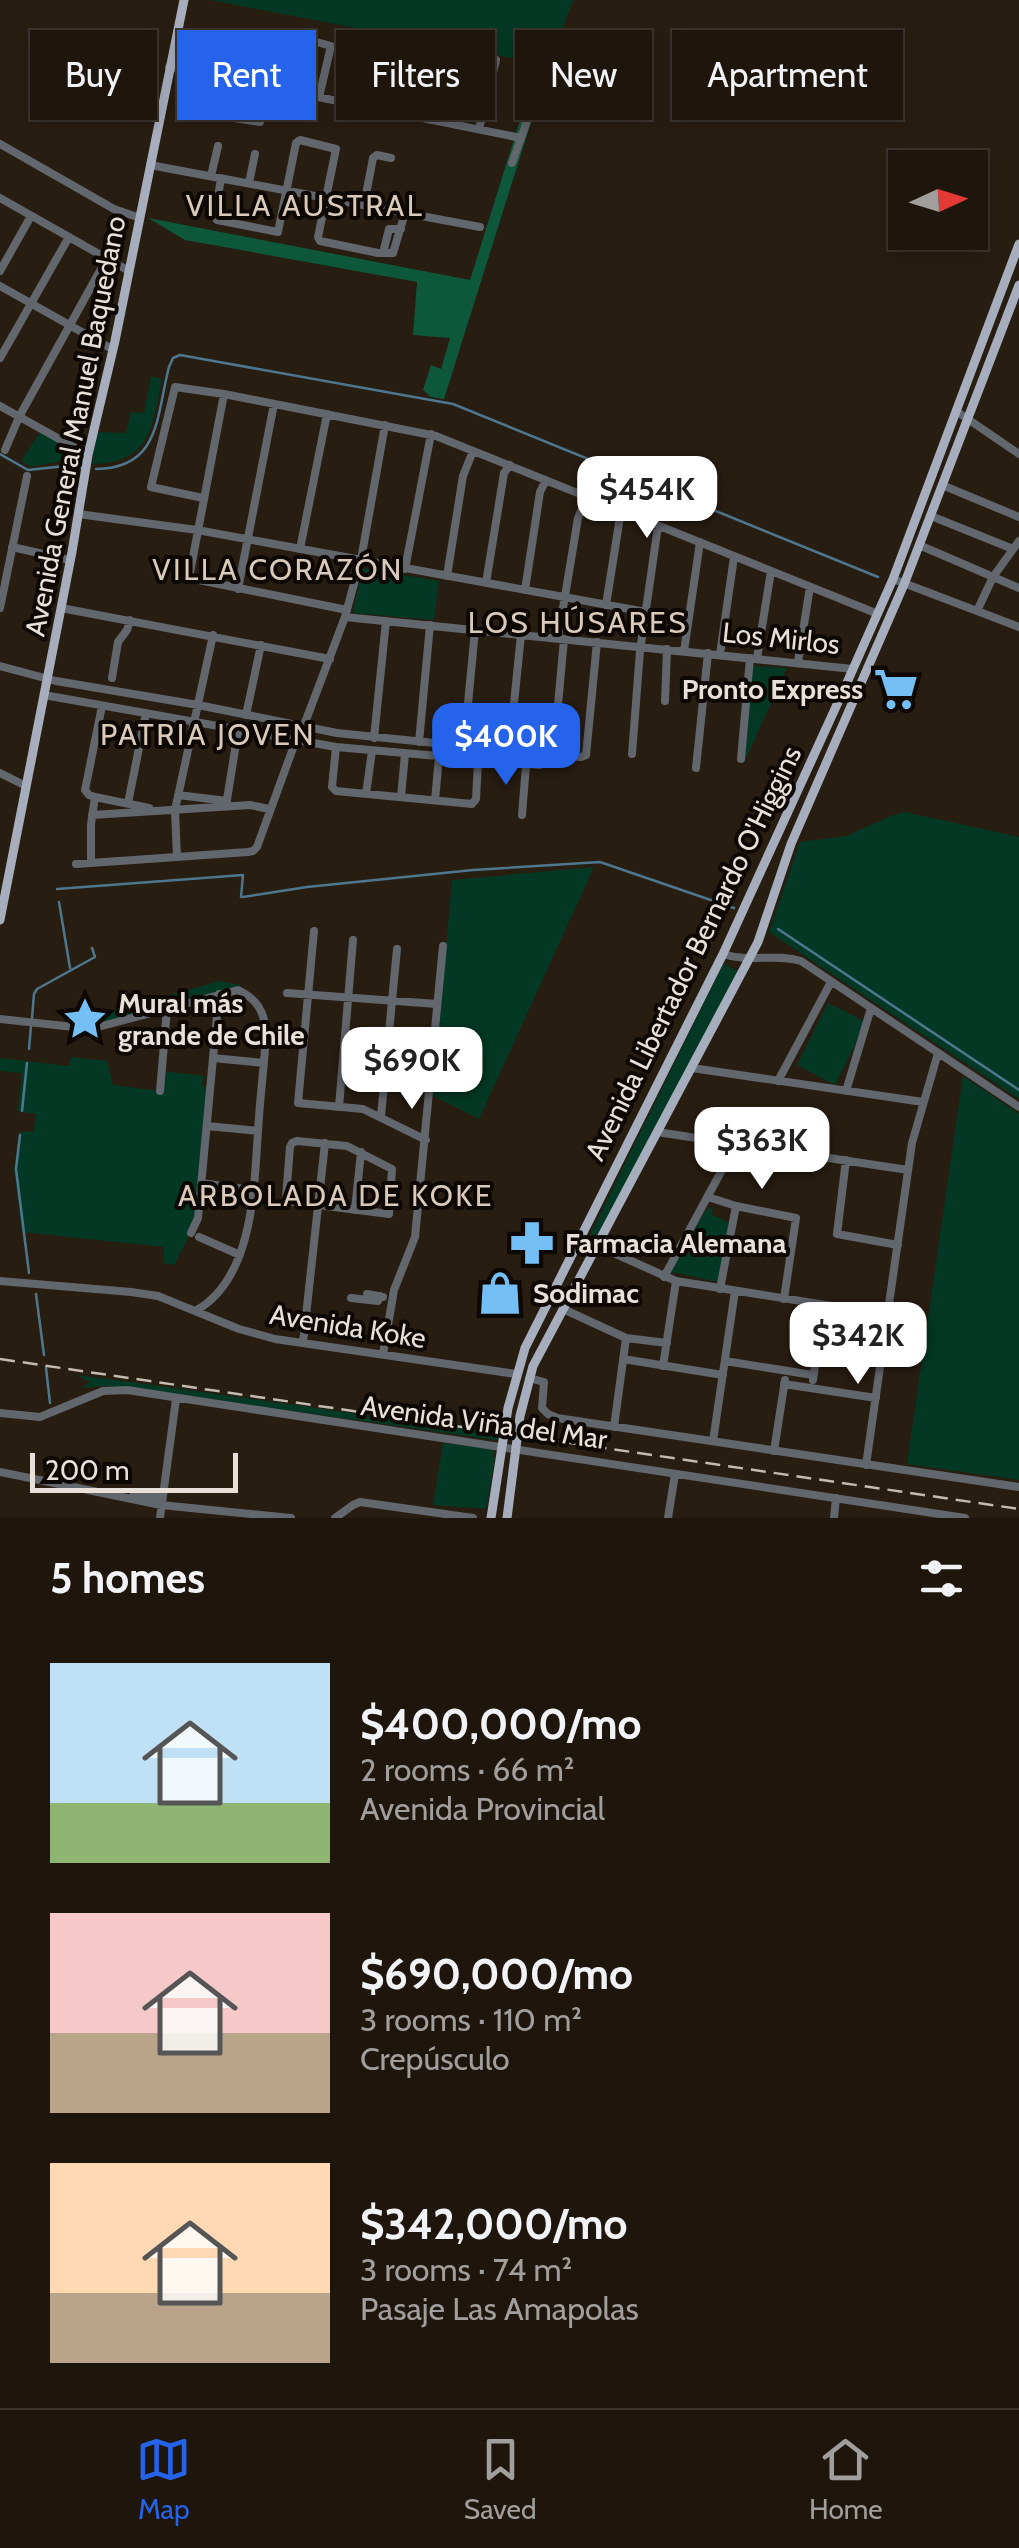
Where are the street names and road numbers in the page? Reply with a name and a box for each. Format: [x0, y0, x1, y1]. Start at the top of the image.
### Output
street label: Avenida General Manuel Baquedano [18, 213, 132, 639]
street label: Los Mirlos [721, 615, 841, 661]
street label: Avenida Libertador Bernardo O'Higgins [578, 740, 808, 1166]
street label: Avenida Koke [268, 1297, 428, 1355]
street label: Avenida Viña del Mar [359, 1388, 609, 1456]

